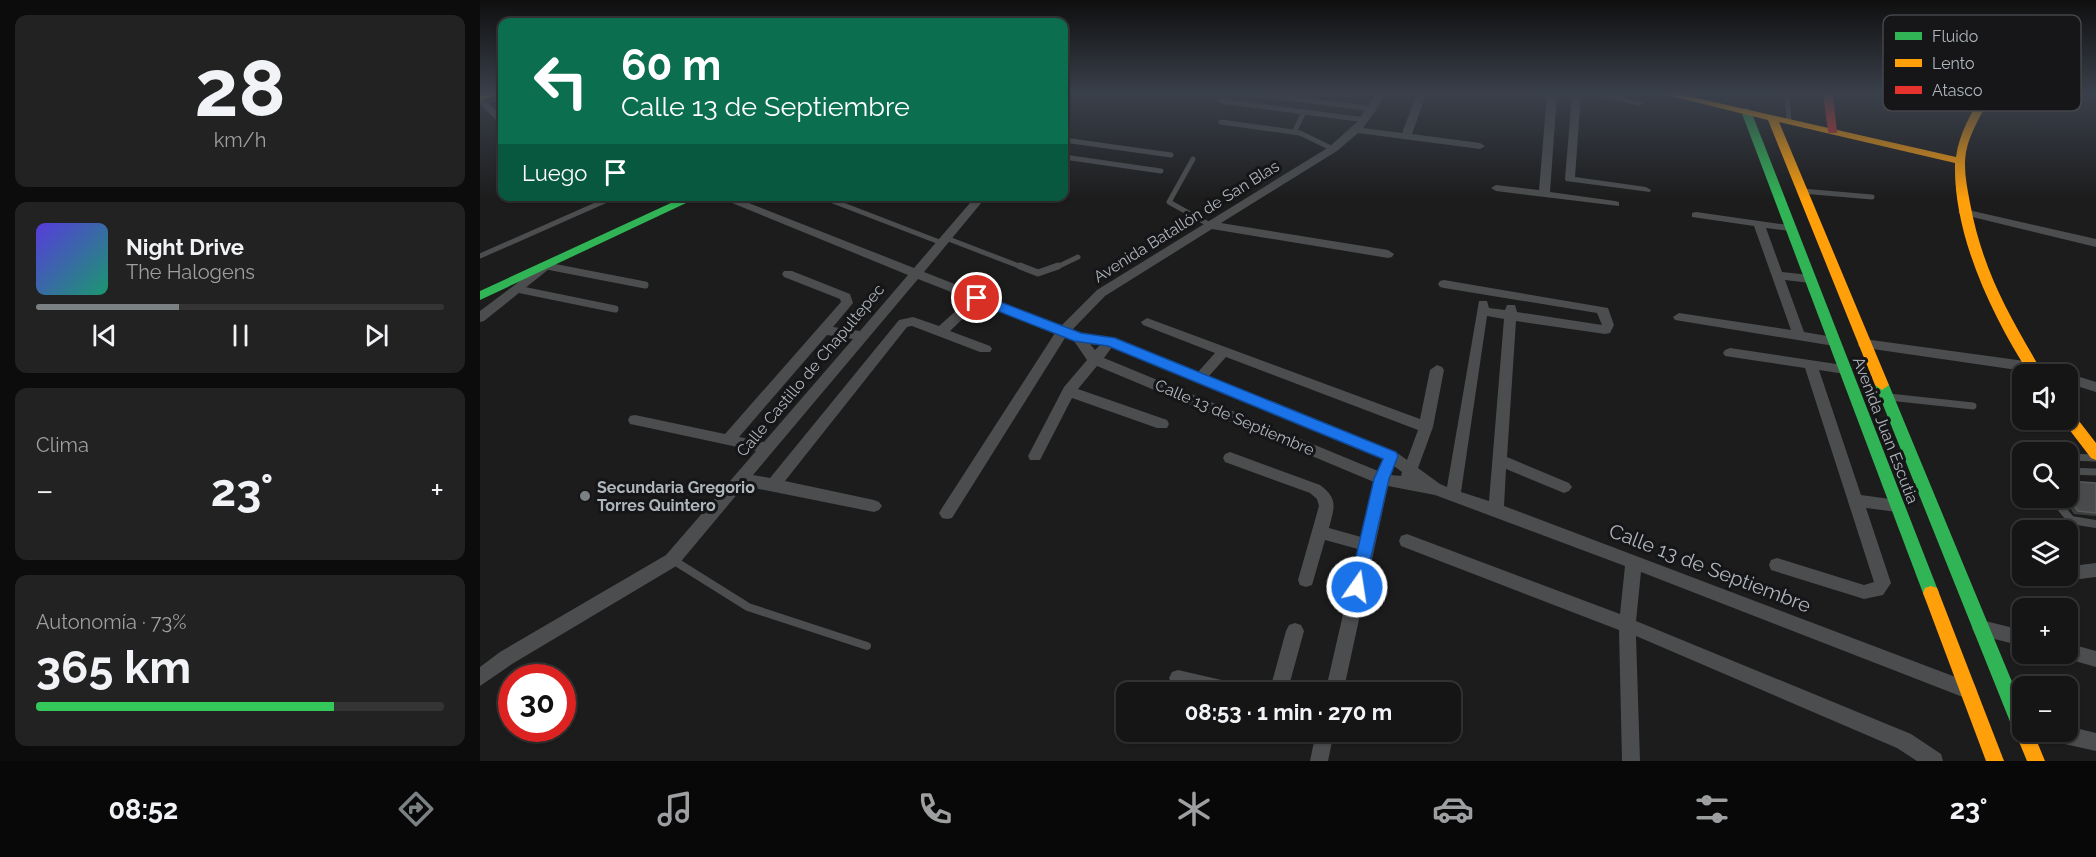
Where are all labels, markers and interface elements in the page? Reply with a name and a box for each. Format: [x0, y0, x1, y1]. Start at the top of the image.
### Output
legend [1883, 15, 2081, 111]
text: Fluido [1932, 27, 1978, 46]
text: 60 m [621, 41, 721, 90]
icon: left [522, 42, 600, 120]
text: 28 [194, 43, 286, 134]
text: Lento [1932, 54, 1975, 73]
text: Atasco [1932, 81, 1983, 100]
text: Calle 13 de Septiembre [621, 91, 910, 122]
text: km/h [214, 128, 266, 152]
icon: arrive [599, 156, 632, 189]
street label: Avenida Batallón de San Blas [1090, 156, 1283, 287]
text: Luego [522, 160, 587, 186]
text: Night Drive [126, 234, 244, 260]
text: The Halogens [126, 260, 255, 284]
pin [951, 272, 1002, 323]
street label: Calle Castillo de Chapultepec [733, 280, 888, 460]
icon: arrive [960, 281, 993, 314]
icon: previous [88, 319, 121, 352]
icon: pause [224, 319, 257, 352]
icon: next [360, 319, 393, 352]
street label: Avenida Juan Escutia [1849, 354, 1922, 506]
map controls [2012, 364, 2078, 742]
button: sound [2012, 364, 2078, 430]
street label: Calle 13 de Septiembre [1152, 375, 1317, 460]
text: Clima [36, 433, 89, 457]
button: search [2012, 442, 2078, 508]
text: 23° [211, 464, 273, 517]
text: − [36, 471, 54, 510]
text: + [430, 471, 444, 510]
place label: Secundaria Gregorio Torres Quintero [597, 478, 755, 515]
marker: Secundaria Gregorio Torres Quintero [578, 489, 592, 503]
street label: Calle 13 de Septiembre [1606, 518, 1814, 618]
button: layers [2012, 520, 2078, 586]
position arrow [1325, 555, 1389, 619]
button: + [2012, 598, 2078, 664]
text: Autonomía · 73% [36, 610, 186, 634]
text: 365 km [36, 641, 191, 694]
speed limit sign: 30 [498, 664, 576, 742]
button: − [2012, 676, 2078, 742]
text: 08:53 · 1 min · 270 m [1185, 699, 1392, 725]
icon: directions [395, 788, 437, 830]
icon: music [654, 788, 696, 830]
icon: phone [914, 788, 956, 830]
icon: climate [1173, 788, 1215, 830]
icon: car [1432, 788, 1474, 830]
icon: filters [1691, 788, 1733, 830]
text: 08:52 [109, 794, 178, 825]
text: 23° [1950, 794, 1987, 825]

